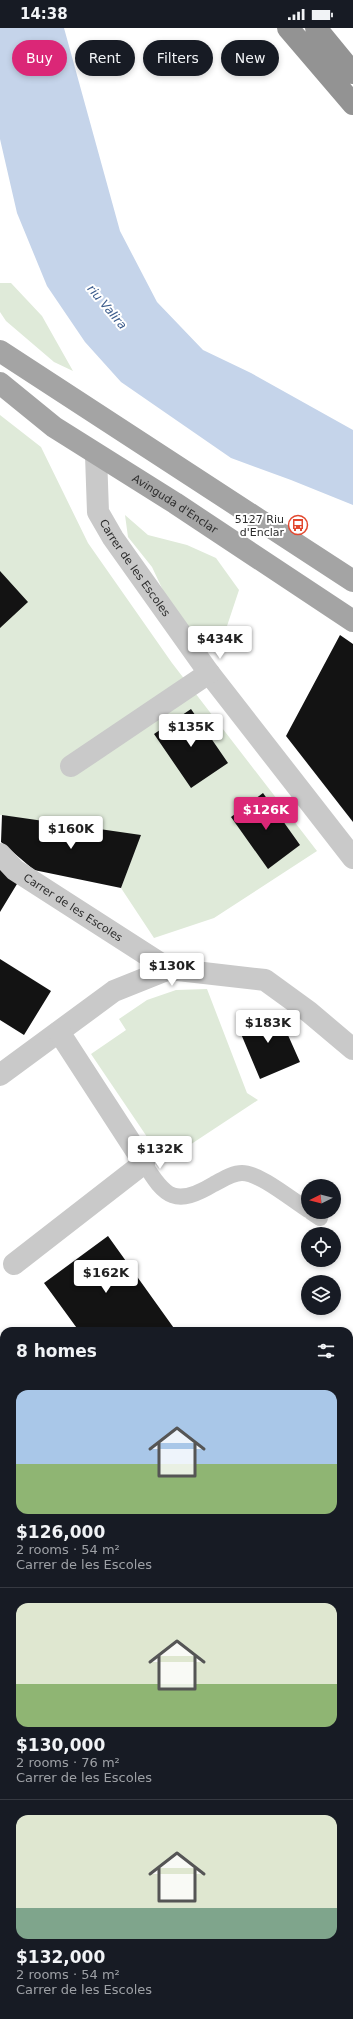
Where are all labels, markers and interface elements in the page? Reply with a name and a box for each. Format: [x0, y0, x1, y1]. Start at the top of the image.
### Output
text: 14:38 [20, 5, 68, 23]
chip: Buy [12, 40, 67, 76]
chip: Rent [75, 40, 135, 76]
chip: Filters [143, 40, 213, 76]
chip: New [221, 40, 279, 76]
water label: riu Valira [84, 282, 130, 332]
street label: Avinguda d'Enclar [130, 471, 221, 536]
place label: 5127 Riu d'Enclar [235, 513, 284, 539]
bus stop icon: 5127 Riu d'Enclar [287, 514, 309, 536]
street label: Carrer de les Escoles [97, 517, 173, 619]
pin: $434K [192, 626, 248, 660]
text: $434K [197, 631, 243, 646]
pin: $135K [163, 714, 219, 748]
text: $135K [168, 719, 214, 734]
pin: $126K [238, 797, 294, 831]
text: $126K [243, 802, 289, 817]
pin: $160K [43, 816, 99, 850]
text: $160K [48, 821, 94, 836]
street label: Carrer de les Escoles [21, 871, 125, 944]
pin: $130K [144, 953, 200, 987]
text: $130K [149, 958, 195, 973]
pin: $183K [240, 1010, 296, 1044]
text: $183K [245, 1015, 291, 1030]
pin: $132K [132, 1136, 188, 1170]
text: $132K [137, 1141, 183, 1156]
north arrow [301, 1179, 341, 1219]
map controls [301, 1179, 341, 1315]
button: locate [301, 1227, 341, 1267]
pin: $162K [78, 1260, 134, 1294]
text: $162K [83, 1265, 129, 1280]
button: layers [301, 1275, 341, 1315]
icon: filters [315, 1340, 337, 1362]
text: 8 homes [16, 1341, 97, 1361]
icon: home [141, 1416, 213, 1488]
text: $126,000 [16, 1522, 105, 1542]
text: 2 rooms · 54 m² [16, 1542, 120, 1557]
text: Carrer de les Escoles [16, 1557, 152, 1572]
icon: home [141, 1629, 213, 1701]
text: $130,000 [16, 1735, 105, 1755]
text: 2 rooms · 76 m² [16, 1755, 120, 1770]
text: Carrer de les Escoles [16, 1770, 152, 1785]
icon: home [141, 1841, 213, 1913]
text: $132,000 [16, 1947, 105, 1967]
text: 2 rooms · 54 m² [16, 1967, 120, 1982]
text: Carrer de les Escoles [16, 1982, 152, 1997]

